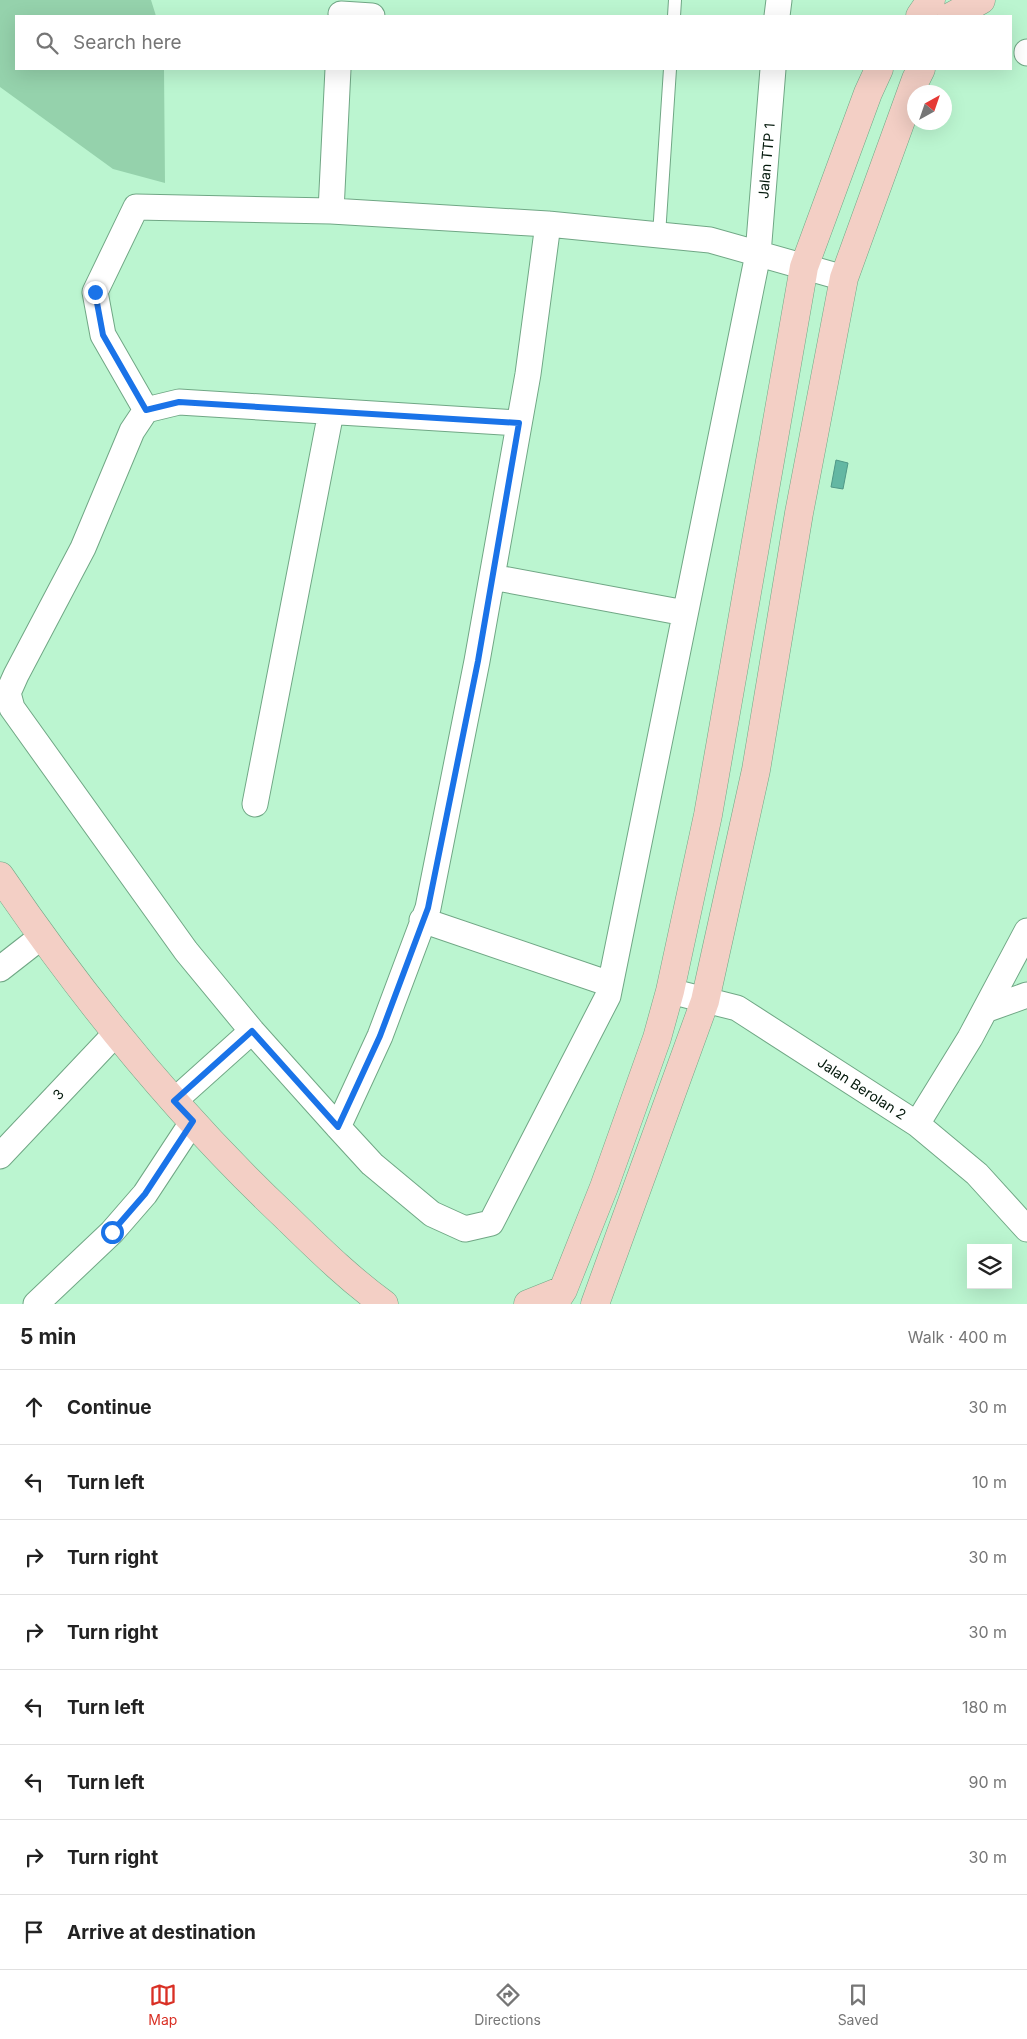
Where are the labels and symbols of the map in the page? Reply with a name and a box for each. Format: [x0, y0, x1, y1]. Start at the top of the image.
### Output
north arrow [907, 85, 952, 130]
street label: Jalan TTP 1 [754, 122, 778, 200]
route end [84, 281, 107, 304]
street label: Jalan Berolan 2 [815, 1053, 909, 1123]
street label: 3 [49, 1085, 67, 1103]
route start [101, 1221, 124, 1244]

